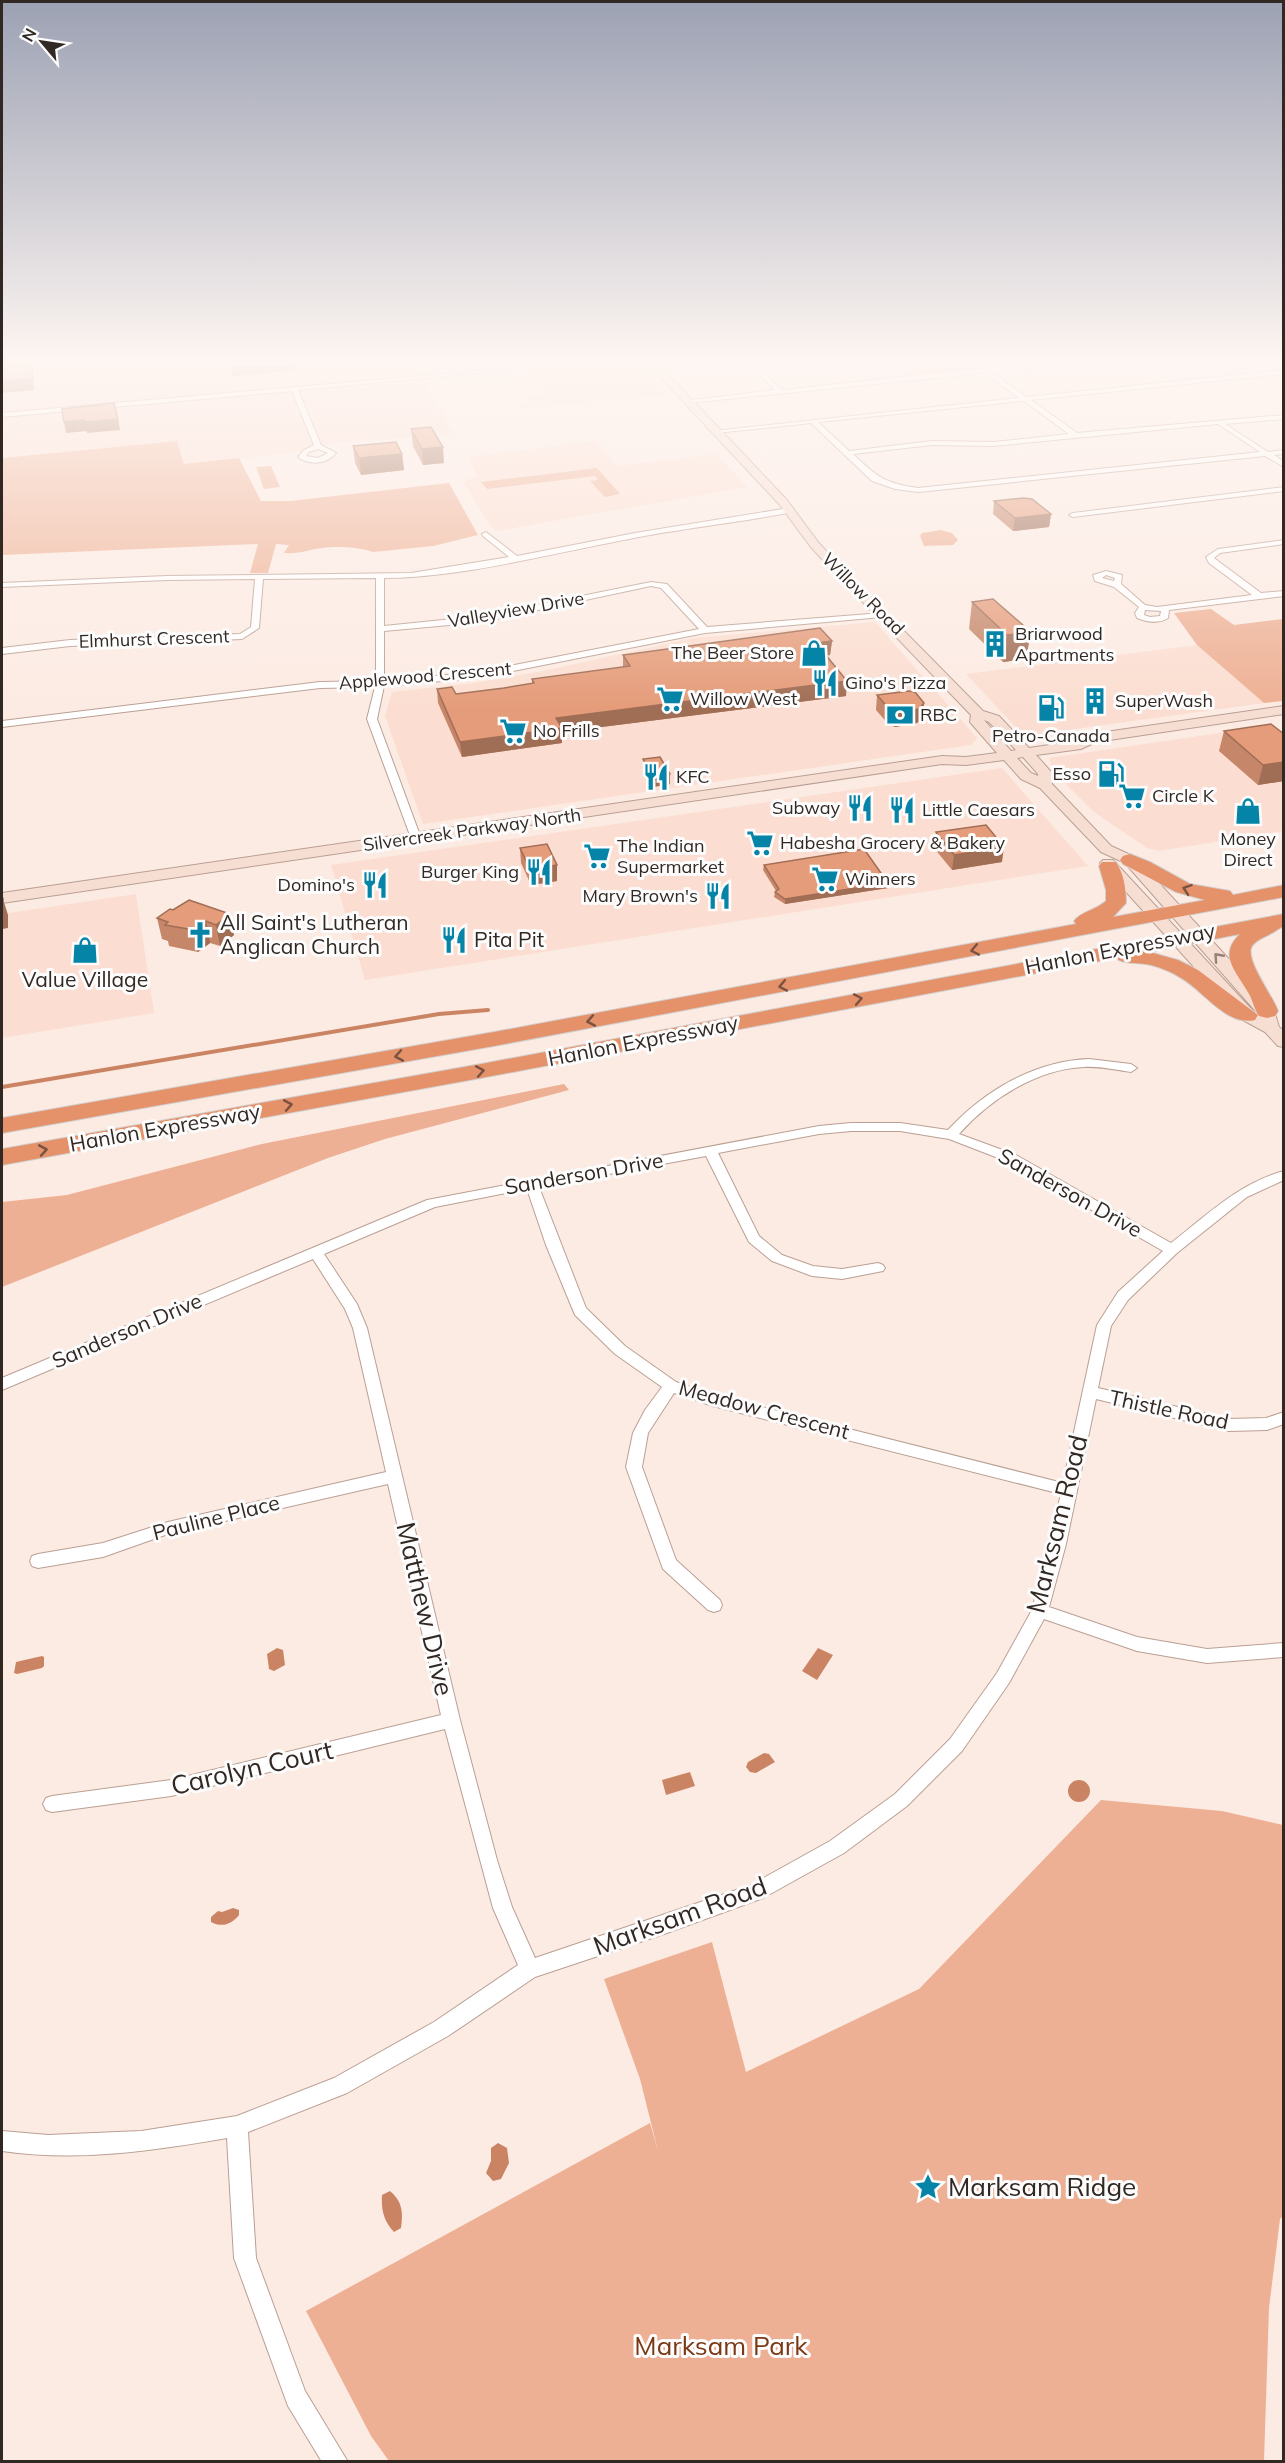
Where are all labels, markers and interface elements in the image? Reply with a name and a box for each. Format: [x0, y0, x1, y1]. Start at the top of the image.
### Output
north arrow [12, 12, 72, 72]
text: N [17, 25, 41, 45]
street label: Willow Road [817, 548, 909, 640]
street label: Valleyview Drive [446, 586, 586, 633]
place label: Briarwood Apartments [1015, 622, 1115, 666]
street label: Elmhurst Crescent [78, 624, 230, 653]
building icon: Briarwood Apartments [980, 629, 1010, 659]
shop icon: The Beer Store [799, 638, 829, 668]
place label: The Beer Store [671, 641, 794, 664]
street label: Applewood Crescent [338, 656, 512, 695]
restaurant icon: Gino's Pizza [810, 668, 840, 698]
place label: Gino's Pizza [845, 671, 946, 694]
supermarket icon: Willow West [655, 684, 685, 714]
building icon: SuperWash [1080, 686, 1110, 716]
place label: Willow West [690, 687, 797, 710]
place label: SuperWash [1115, 689, 1213, 712]
fuel station icon: Petro-Canada [1036, 693, 1066, 723]
bank icon: RBC [885, 700, 915, 730]
place label: RBC [920, 703, 957, 726]
supermarket icon: No Frills [498, 716, 528, 746]
place label: No Frills [533, 719, 600, 742]
place label: Petro-Canada [992, 724, 1110, 747]
fuel station icon: Esso [1096, 759, 1126, 789]
restaurant icon: KFC [641, 762, 671, 792]
place label: Esso [1052, 762, 1091, 785]
place label: KFC [676, 765, 710, 788]
supermarket icon: Circle K [1117, 781, 1147, 811]
place label: Circle K [1152, 784, 1215, 807]
restaurant icon: Subway [845, 793, 875, 823]
restaurant icon: Little Caesars [887, 795, 917, 825]
place label: Subway [772, 796, 840, 819]
shop icon: Money Direct [1233, 796, 1263, 826]
place label: Little Caesars [922, 798, 1035, 821]
street label: Silvercreek Parkway North [361, 803, 582, 856]
place label: Money Direct [1220, 827, 1276, 871]
supermarket icon: Habesha Grocery & Bakery [745, 828, 775, 858]
place label: Habesha Grocery & Bakery [780, 831, 1006, 854]
place label: The Indian Supermarket [617, 834, 724, 878]
supermarket icon: The Indian Supermarket [582, 841, 612, 871]
restaurant icon: Burger King [524, 857, 554, 887]
place label: Burger King [421, 860, 519, 883]
supermarket icon: Winners [810, 864, 840, 894]
place label: Winners [845, 867, 916, 890]
restaurant icon: Domino's [360, 870, 390, 900]
place label: Domino's [277, 873, 355, 896]
restaurant icon: Mary Brown's [703, 881, 733, 911]
place label: Mary Brown's [583, 884, 698, 907]
one-way arrow [1182, 884, 1192, 897]
place label: All Saint's Lutheran Anglican Church [220, 909, 409, 959]
street label: Hanlon Expressway [1023, 917, 1217, 979]
church icon: All Saint's Lutheran Anglican Church [185, 920, 215, 950]
restaurant icon: Pita Pit [439, 925, 469, 955]
place label: Pita Pit [474, 926, 544, 952]
shop icon: Value Village [70, 935, 100, 965]
one-way arrow [970, 943, 980, 956]
one-way arrow [1214, 954, 1225, 964]
place label: Value Village [22, 966, 148, 992]
one-way arrow [778, 979, 788, 991]
one-way arrow [853, 993, 863, 1006]
street label: Hanlon Expressway [546, 1009, 740, 1071]
one-way arrow [587, 1014, 597, 1027]
one-way arrow [395, 1049, 405, 1062]
one-way arrow [474, 1065, 484, 1078]
street label: Hanlon Expressway [67, 1097, 262, 1157]
one-way arrow [283, 1100, 292, 1112]
street label: Sanderson Drive [994, 1142, 1147, 1242]
one-way arrow [39, 1144, 48, 1156]
street label: Sanderson Drive [503, 1146, 665, 1200]
street label: Sanderson Drive [48, 1287, 206, 1373]
street label: Meadow Crescent [676, 1374, 852, 1444]
street label: Thistle Road [1107, 1384, 1231, 1434]
street label: Marksam Road [1018, 1431, 1095, 1616]
street label: Pauline Place [150, 1489, 282, 1545]
street label: Matthew Drive [389, 1519, 461, 1699]
street label: Carolyn Court [168, 1733, 336, 1802]
street label: Marksam Road [589, 1869, 771, 1962]
place label: Marksam Ridge [948, 2170, 1136, 2203]
place icon: Marksam Ridge [913, 2172, 943, 2202]
park label: Marksam Park [634, 2329, 808, 2362]

